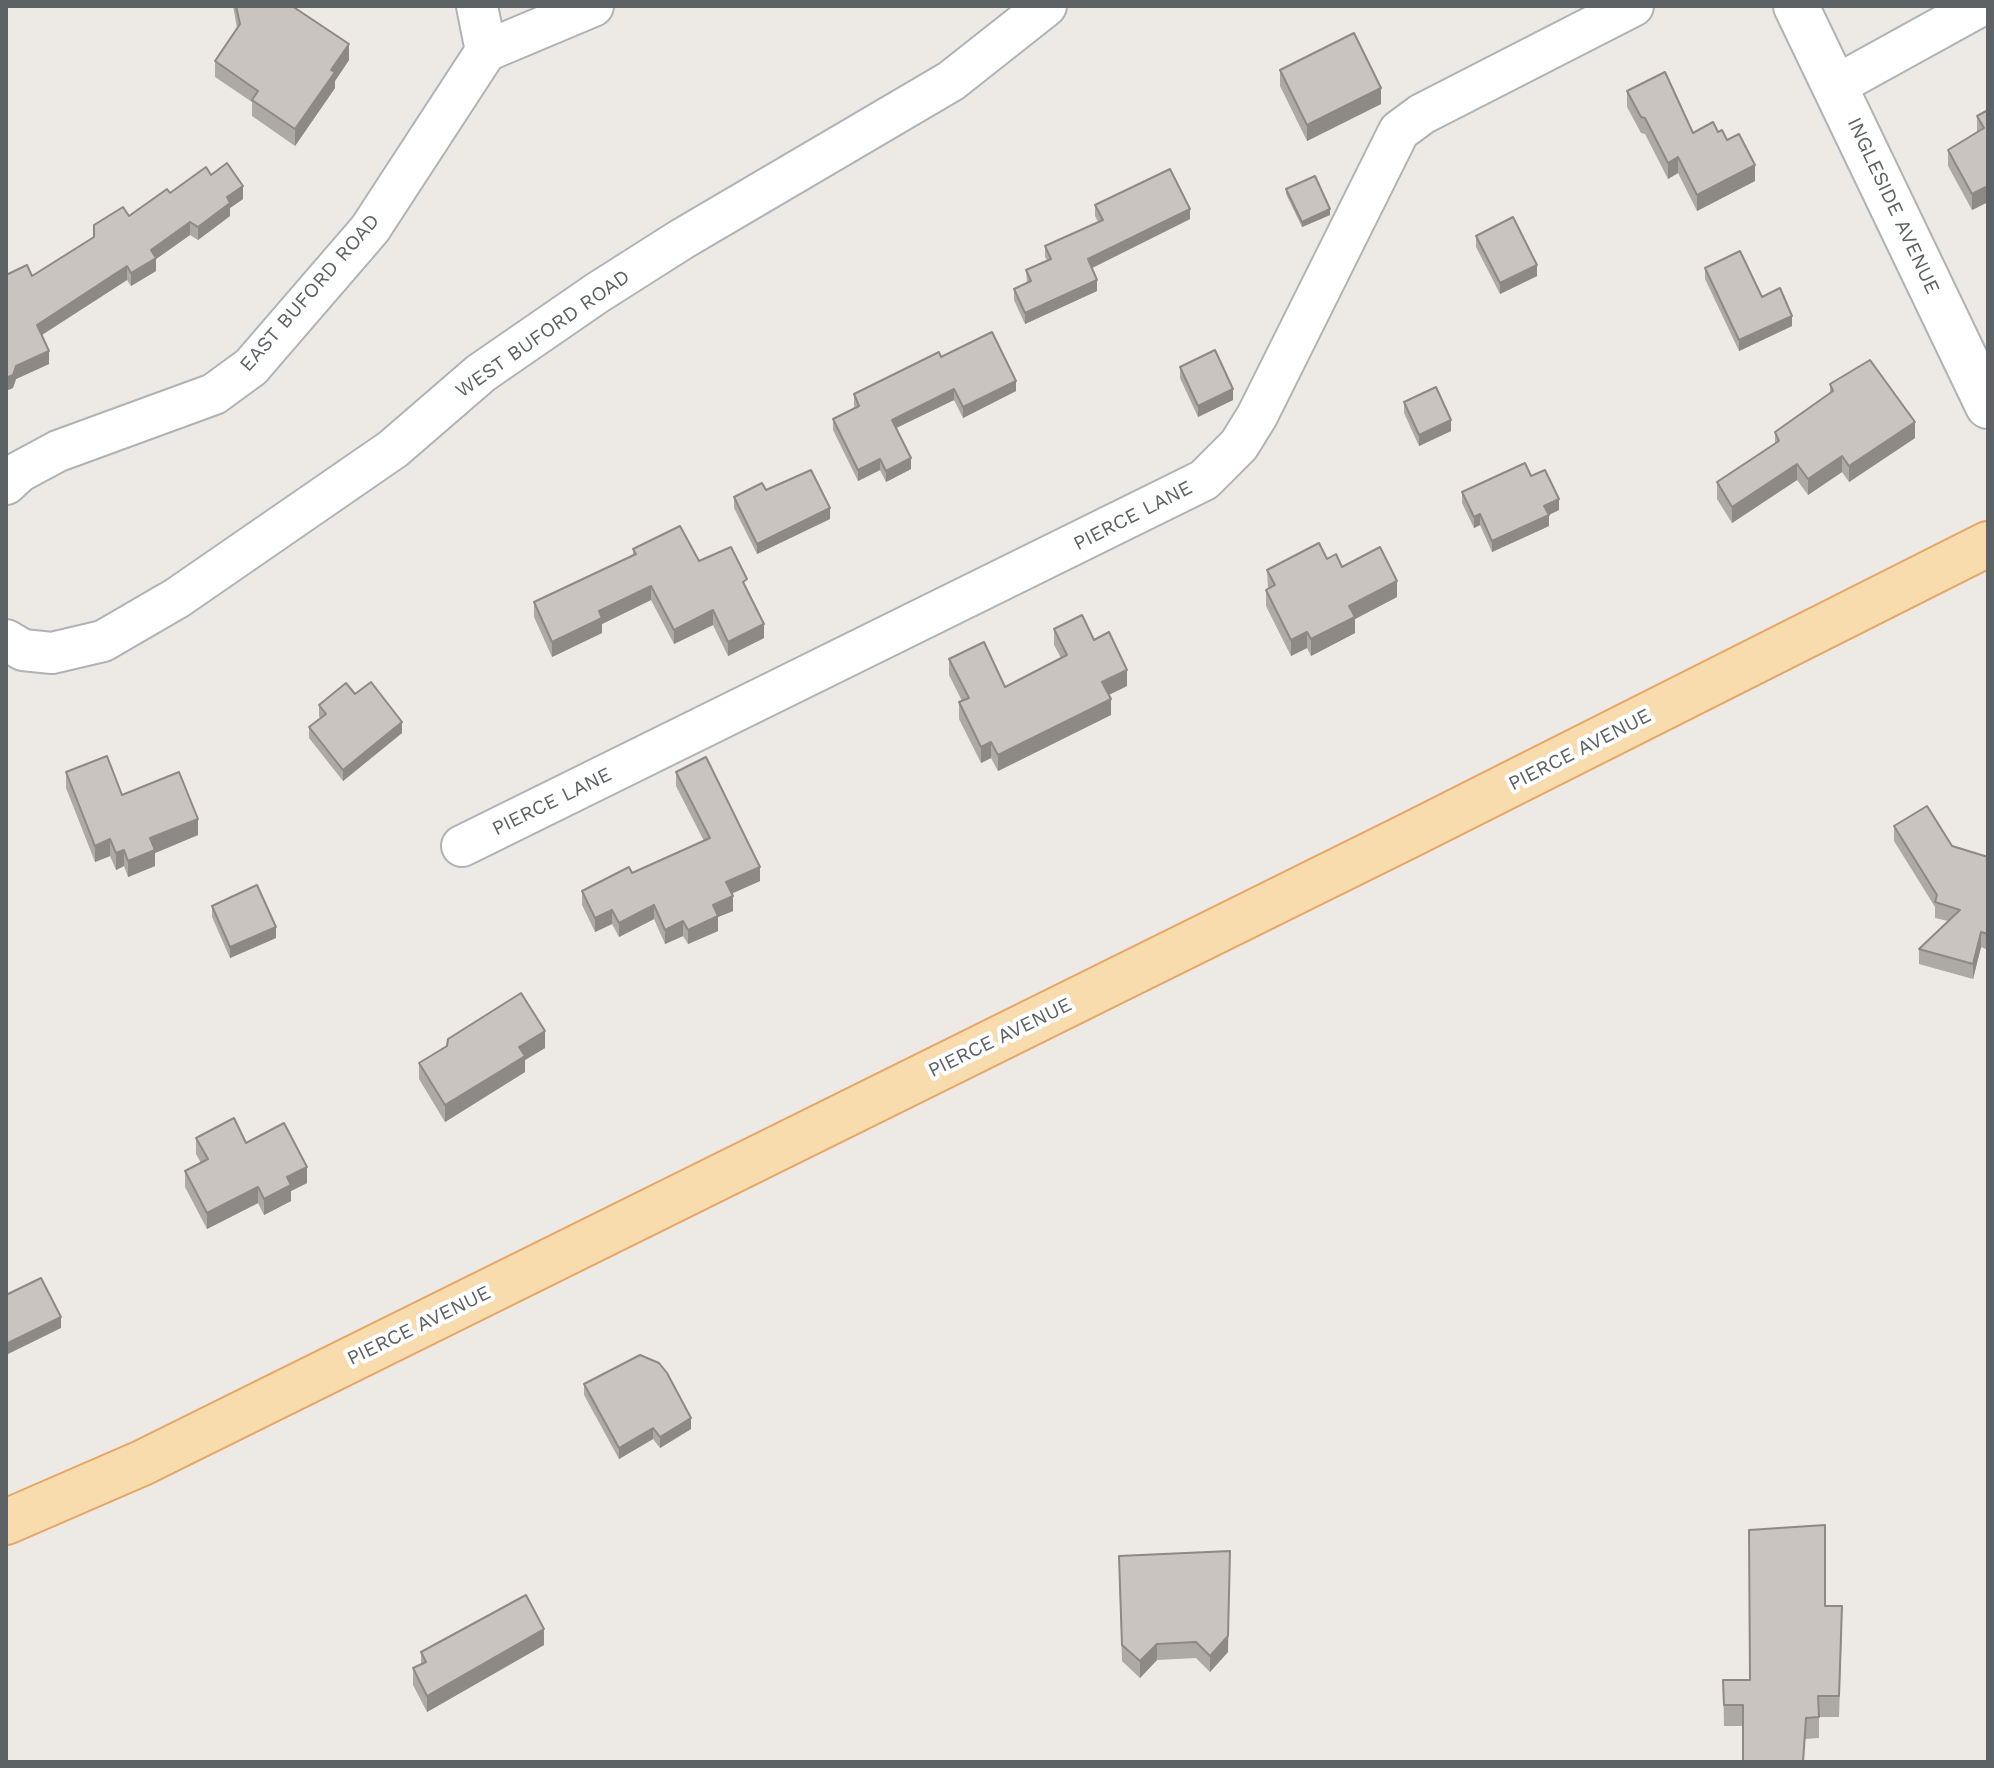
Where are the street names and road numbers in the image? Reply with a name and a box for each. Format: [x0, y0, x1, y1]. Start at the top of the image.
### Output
street label: INGLESIDE AVENUE [1842, 114, 1944, 298]
street label: EAST BUFORD ROAD [235, 209, 385, 377]
street label: WEST BUFORD ROAD [451, 265, 635, 403]
street label: PIERCE LANE [1070, 476, 1196, 556]
street label: PIERCE AVENUE [1505, 704, 1655, 796]
street label: PIERCE LANE [488, 763, 616, 841]
street label: PIERCE AVENUE [924, 993, 1076, 1083]
street label: PIERCE AVENUE [343, 1281, 495, 1371]

